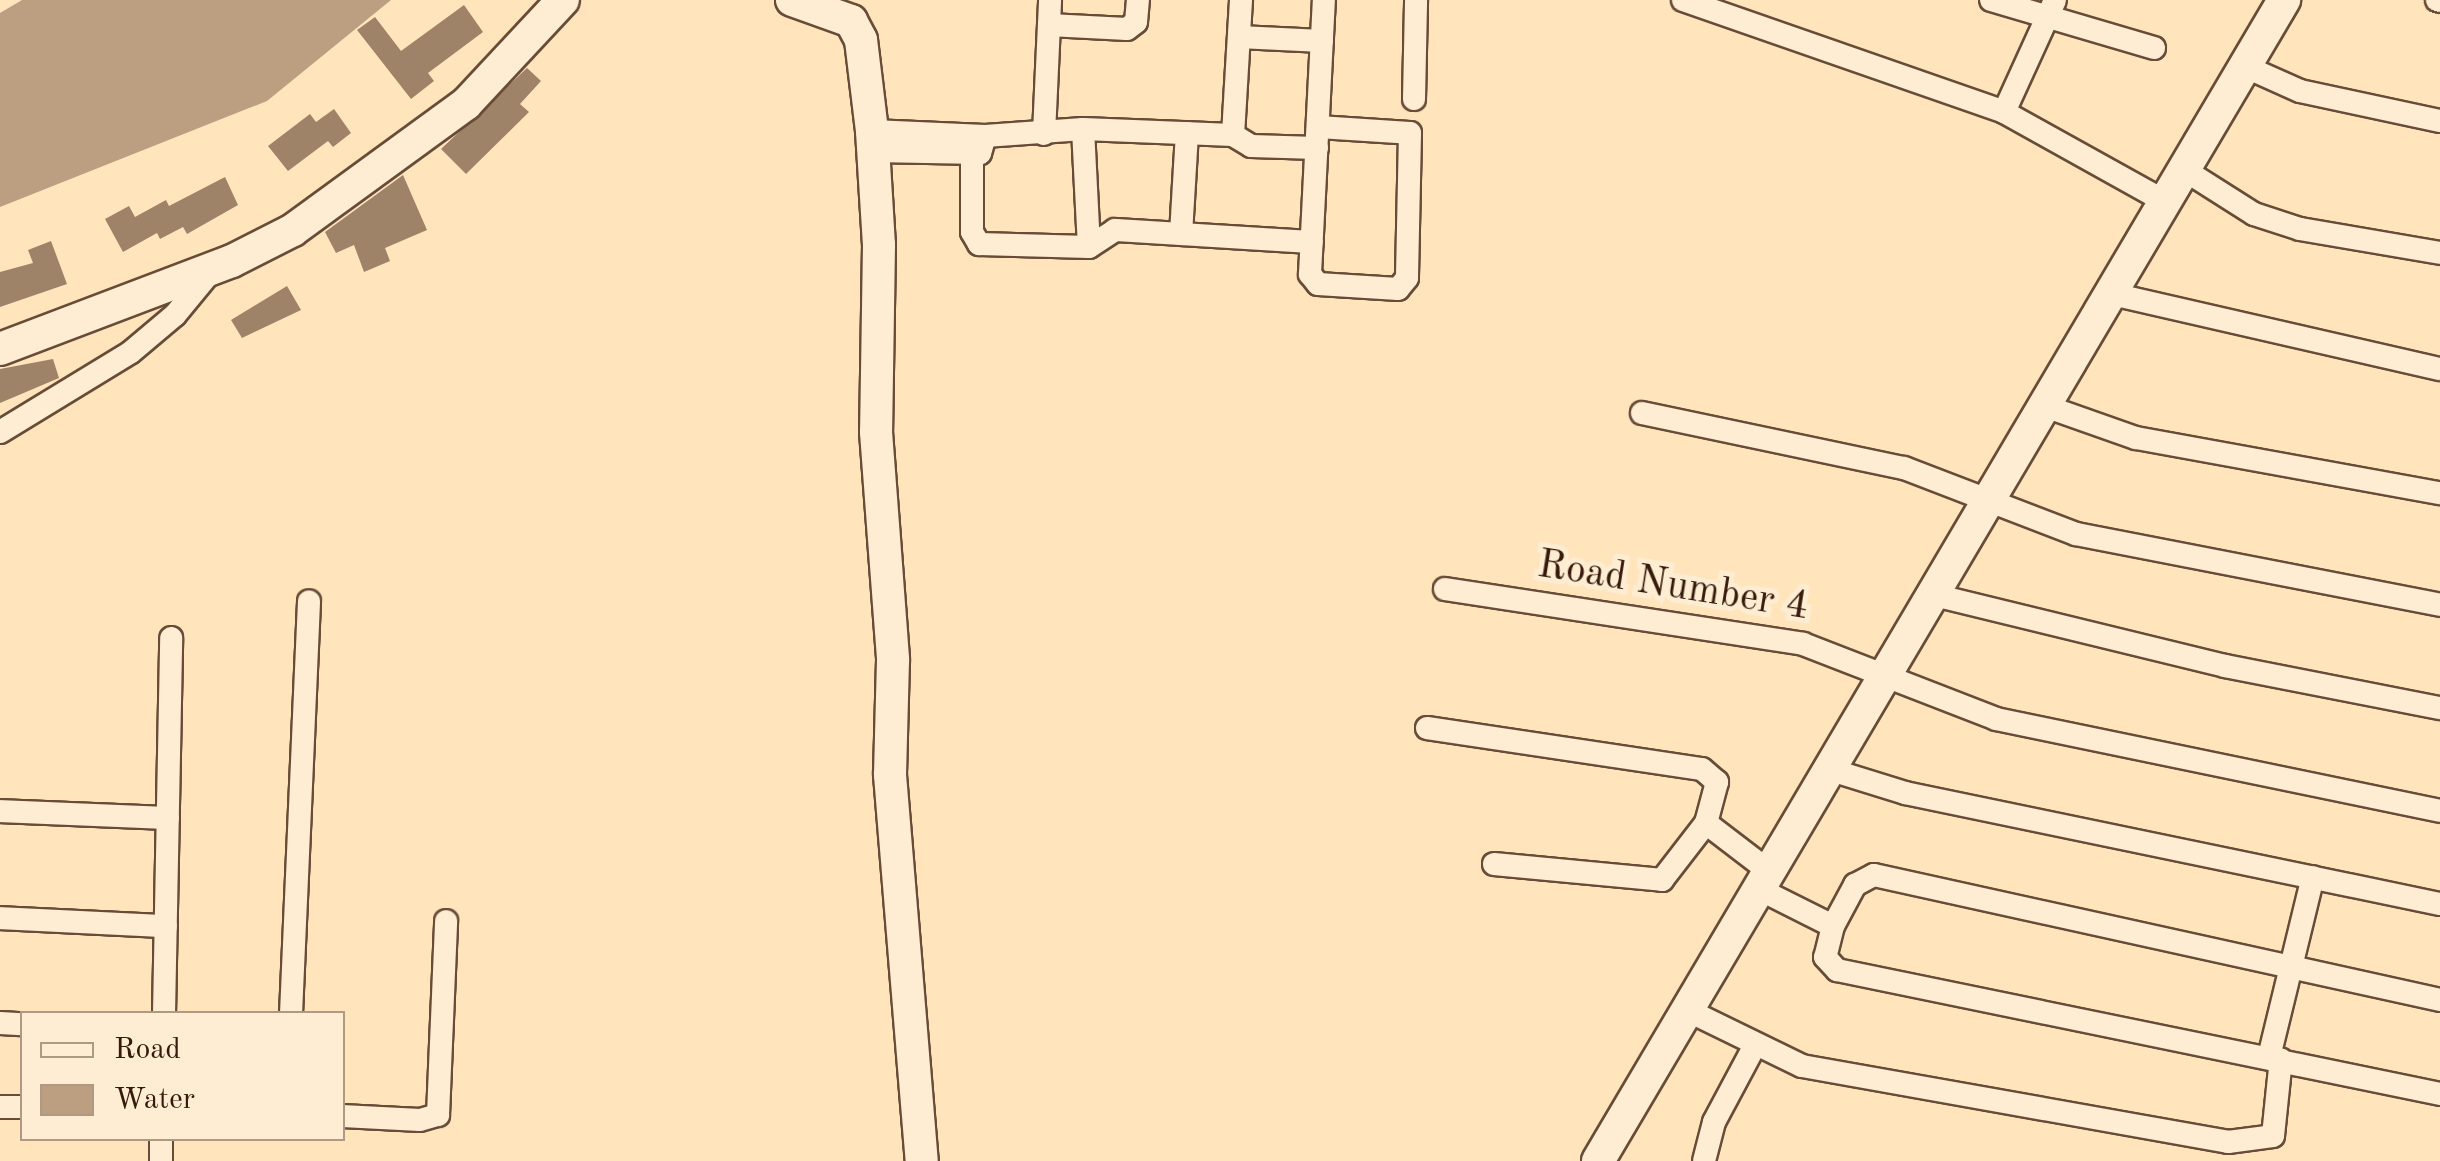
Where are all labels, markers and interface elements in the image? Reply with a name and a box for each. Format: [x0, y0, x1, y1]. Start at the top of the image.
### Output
street label: Road Number 4 [1534, 542, 1812, 632]
legend [20, 1011, 345, 1141]
text: Road [114, 1035, 181, 1065]
text: Water [114, 1085, 195, 1115]

